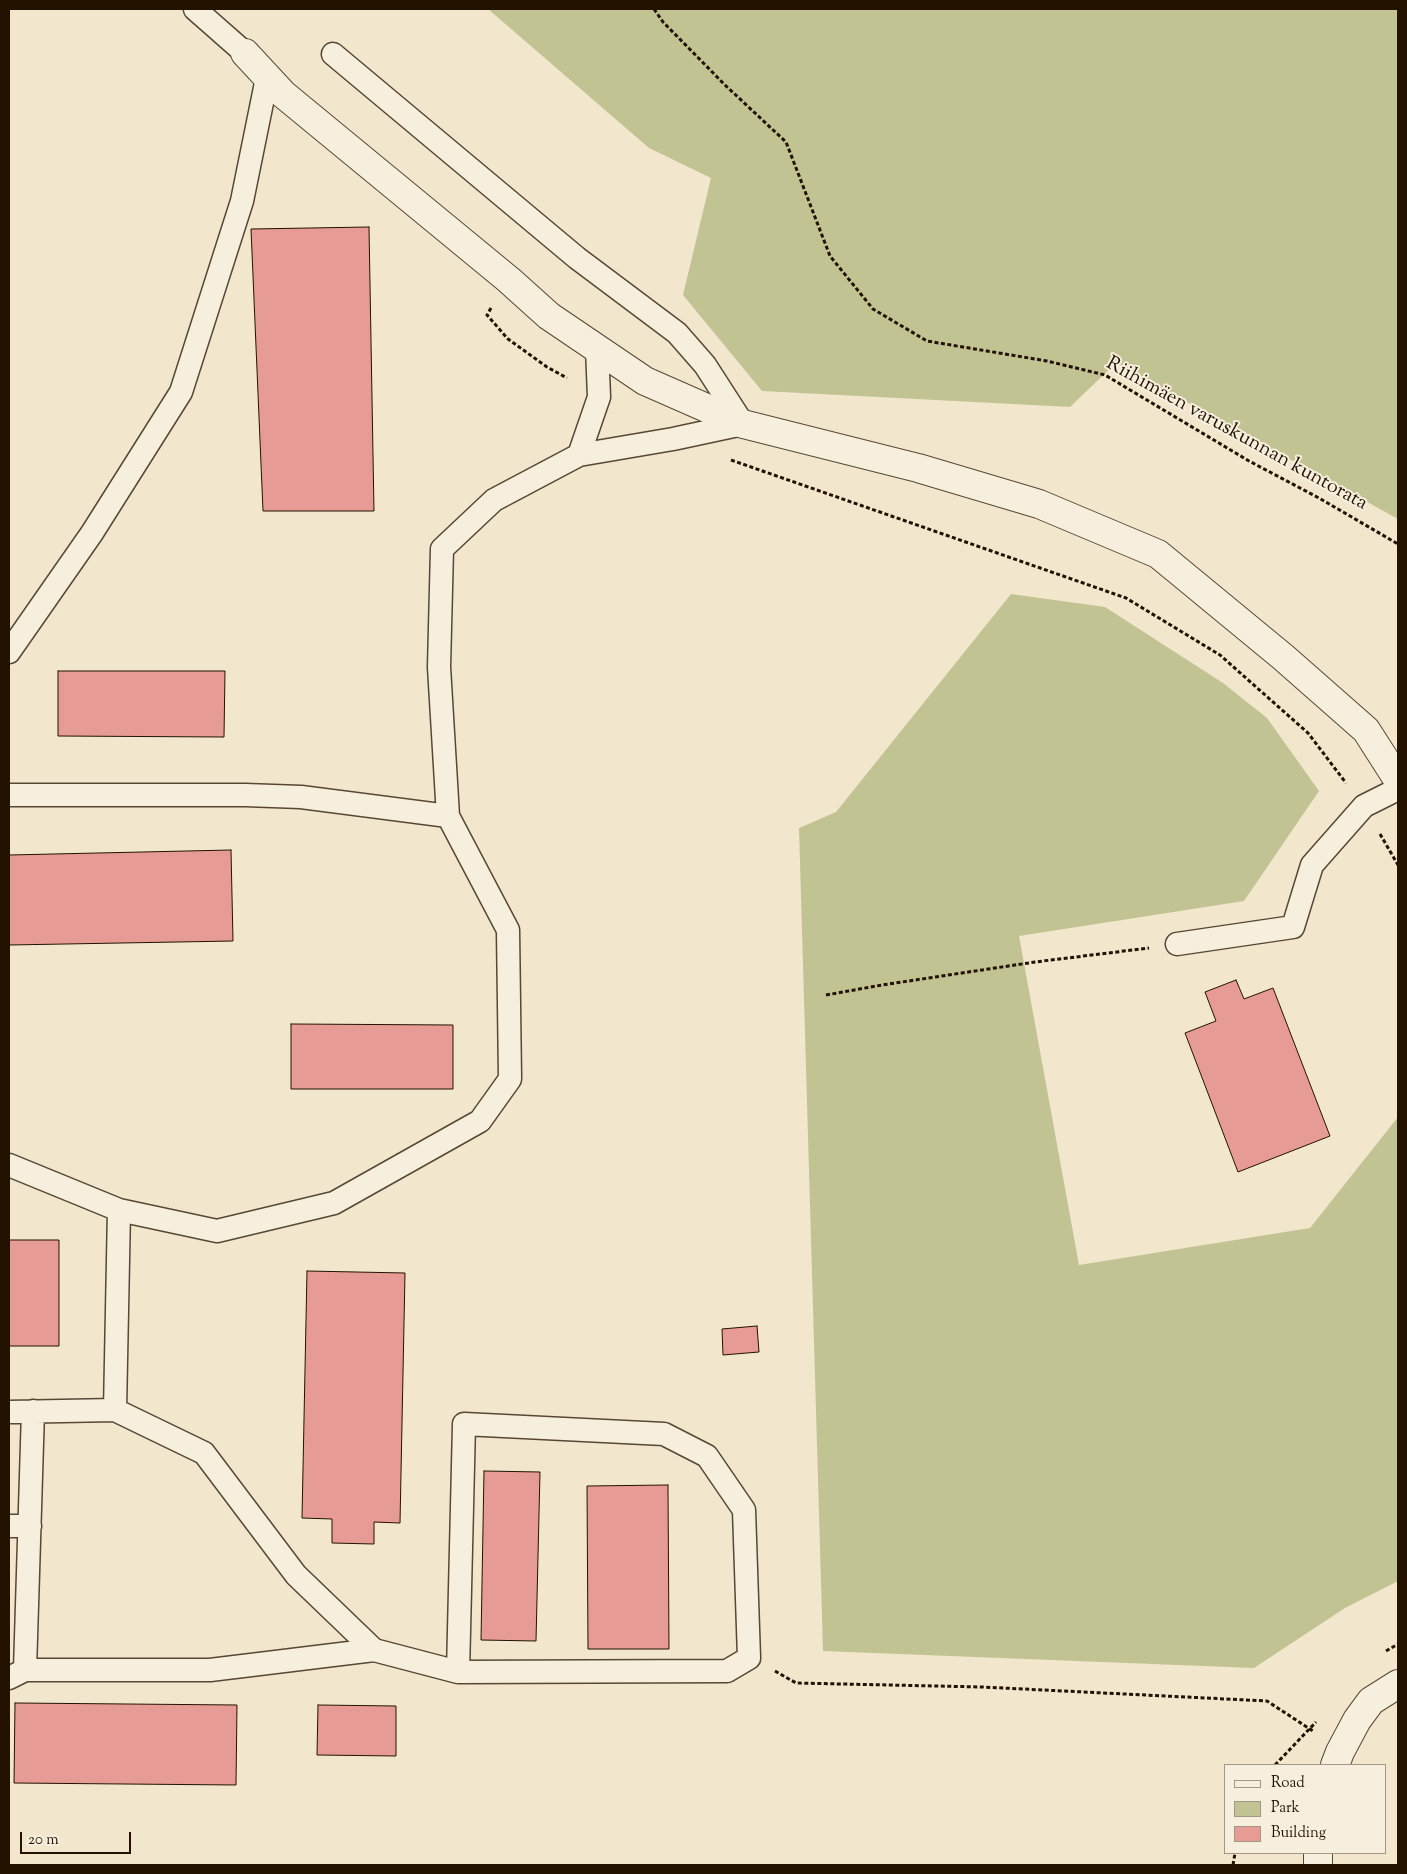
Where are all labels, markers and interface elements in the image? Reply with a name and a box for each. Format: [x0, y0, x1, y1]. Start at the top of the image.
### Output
street label: Riihimäen varuskunnan kuntorata [1101, 353, 1371, 517]
legend [1224, 1764, 1387, 1854]
text: Road [1271, 1773, 1305, 1794]
text: Park [1271, 1798, 1300, 1819]
scale bar [22, 1822, 134, 1854]
text: Building [1271, 1823, 1326, 1844]
text: 20 m [28, 1830, 59, 1851]

